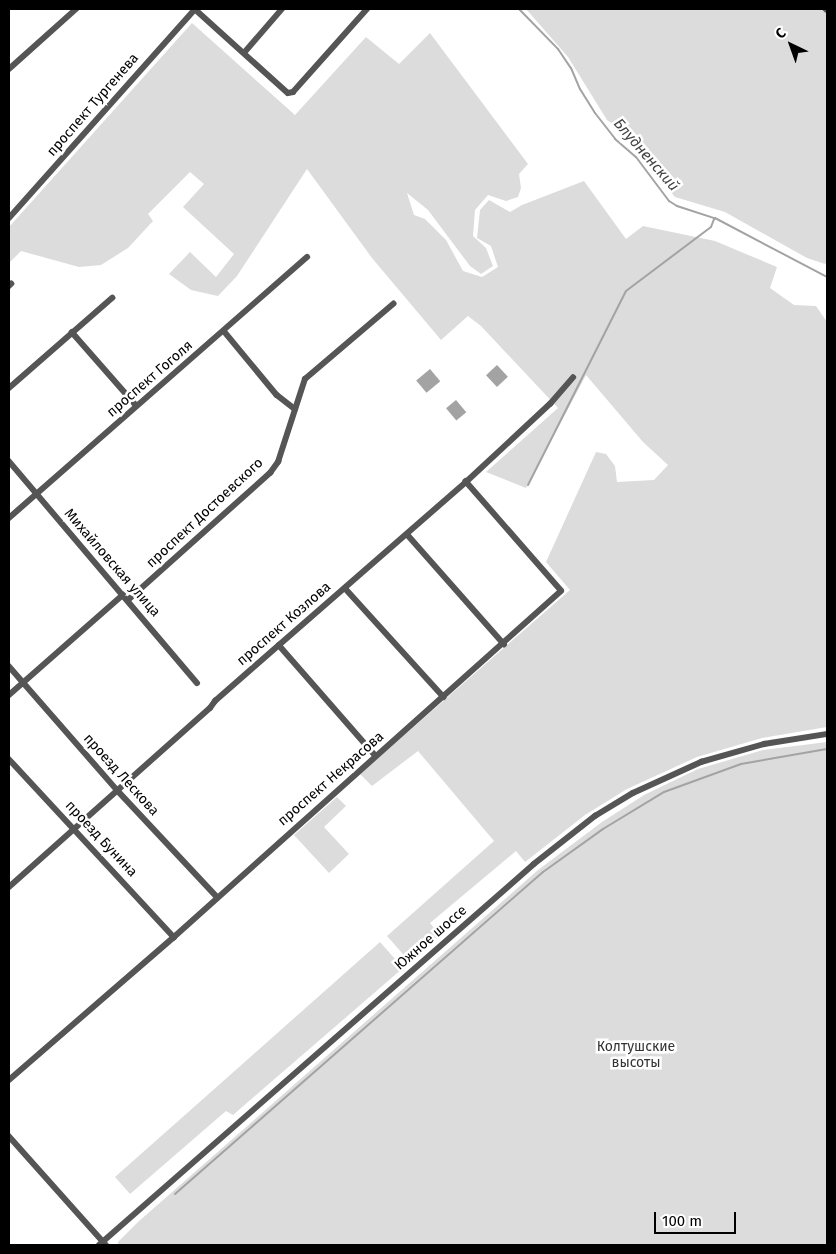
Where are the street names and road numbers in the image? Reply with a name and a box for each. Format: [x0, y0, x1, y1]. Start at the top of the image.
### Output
street label: проспект Тургенева [44, 50, 142, 160]
street label: проспект Гоголя [104, 337, 196, 421]
street label: проспект Достоевского [143, 455, 267, 571]
street label: Михайловская улица [60, 506, 164, 620]
street label: проспект Козлова [234, 579, 334, 669]
street label: проспект Некрасова [275, 728, 387, 830]
street label: проезд Лескова [80, 730, 162, 820]
street label: проезд Бунина [61, 797, 141, 881]
street label: Южное шоссе [391, 902, 471, 974]

